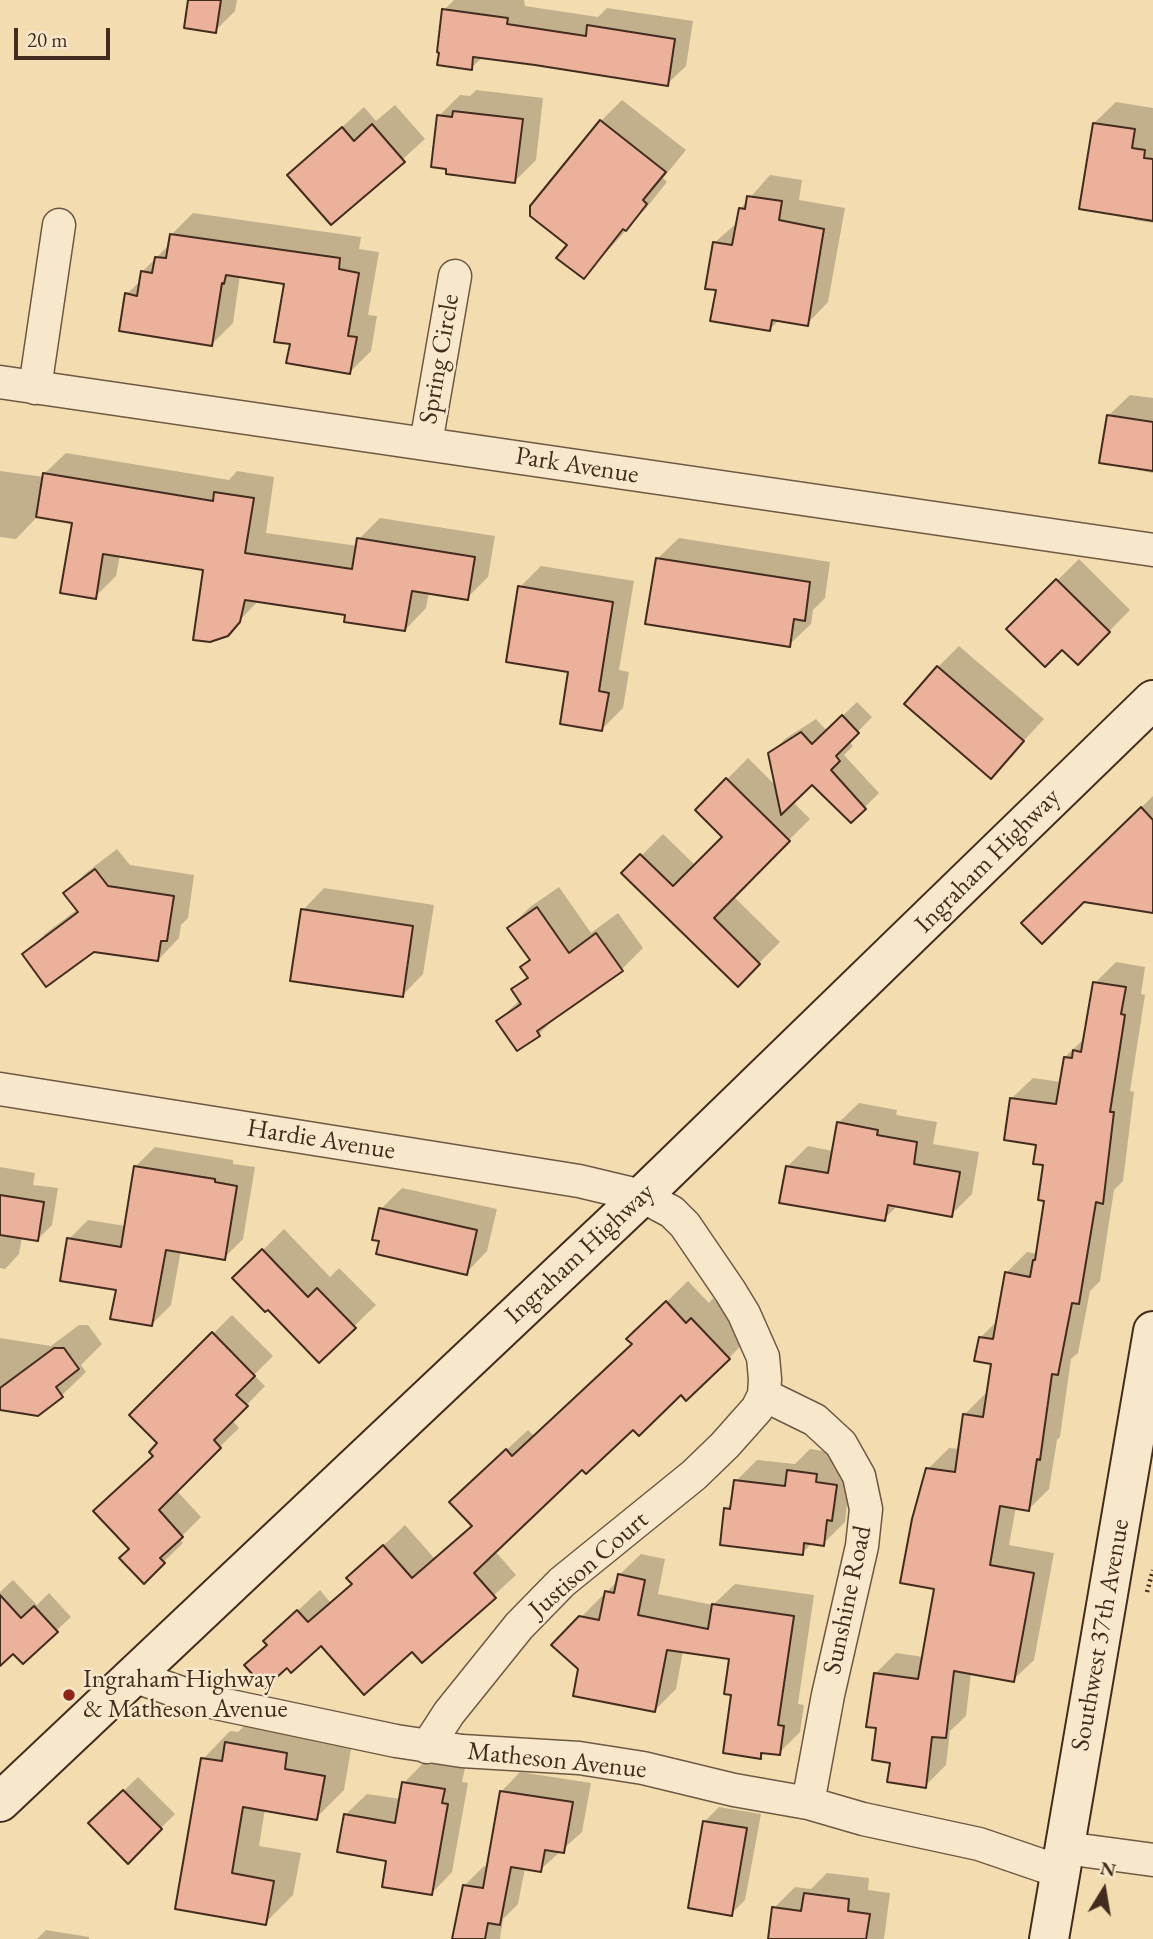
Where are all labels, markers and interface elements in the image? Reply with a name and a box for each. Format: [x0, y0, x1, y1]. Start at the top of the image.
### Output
scale bar [18, 14, 114, 58]
text: 20 m [27, 26, 68, 53]
street label: Spring Circle [413, 292, 467, 426]
street label: Park Avenue [513, 441, 641, 491]
street label: Ingraham Highway [909, 782, 1067, 940]
street label: Hardie Avenue [245, 1113, 397, 1167]
street label: Ingraham Highway [499, 1177, 661, 1331]
street label: Justison Court [523, 1505, 655, 1625]
street label: Southwest 37th Avenue [1065, 1517, 1137, 1753]
street label: Sunshine Road [817, 1523, 879, 1677]
place label: Ingraham Highway & Matheson Avenue [83, 1664, 288, 1726]
marker: Ingraham Highway & Matheson Avenue [61, 1687, 77, 1703]
street label: Matheson Avenue [466, 1736, 648, 1786]
north arrow [1069, 1855, 1139, 1925]
text: N [1098, 1855, 1118, 1883]

